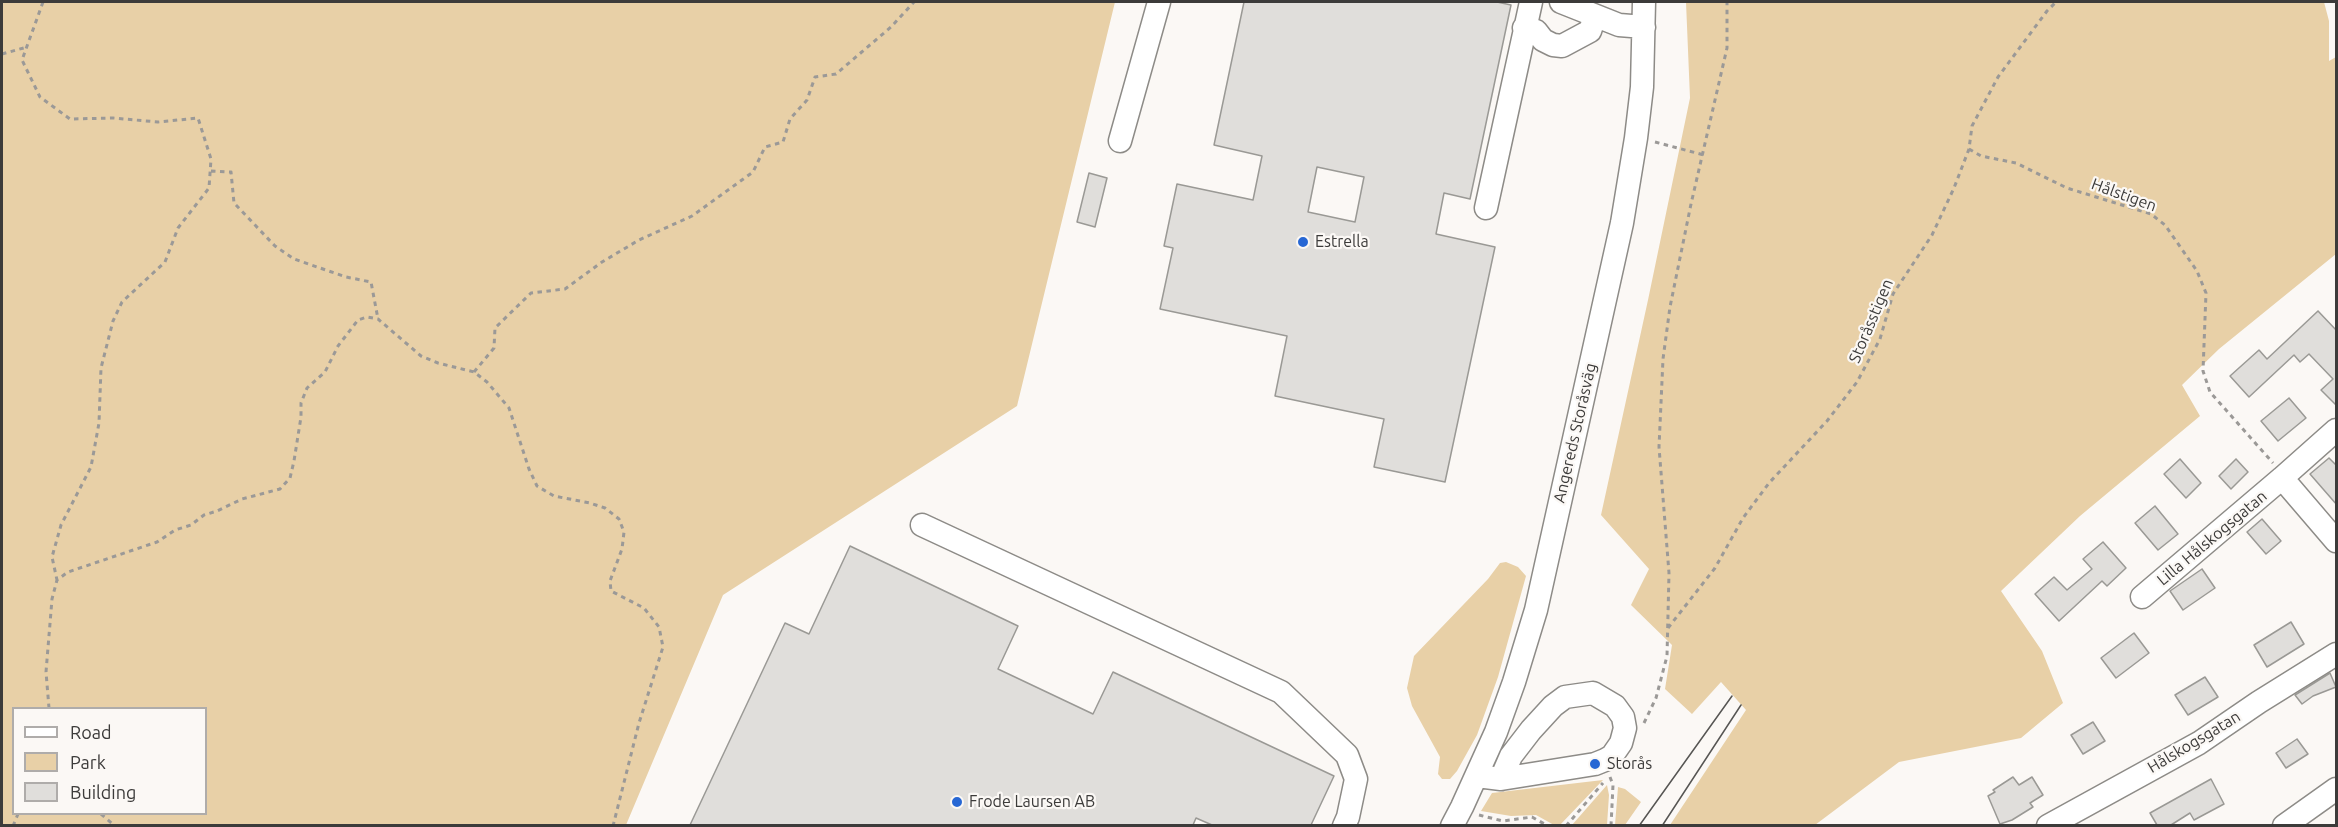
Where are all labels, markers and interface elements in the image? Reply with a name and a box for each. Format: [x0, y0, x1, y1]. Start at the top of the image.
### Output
street label: Hålstigen [2089, 174, 2159, 216]
place label: Estrella [1315, 232, 1369, 252]
marker: Estrella [1296, 235, 1310, 249]
street label: Storåsstigen [1845, 276, 1897, 366]
street label: Angereds Storåsväg [1550, 361, 1600, 505]
street label: Lilla Hålskogsgatan [2153, 487, 2271, 589]
legend [12, 707, 207, 815]
street label: Hålskogsgatan [2144, 707, 2244, 777]
text: Road [70, 722, 112, 742]
text: Park [70, 752, 106, 772]
place label: Storås [1607, 754, 1652, 774]
marker: Storås [1588, 757, 1602, 771]
text: Building [70, 782, 136, 802]
place label: Frode Laursen AB [969, 792, 1095, 812]
marker: Frode Laursen AB [950, 795, 964, 809]

